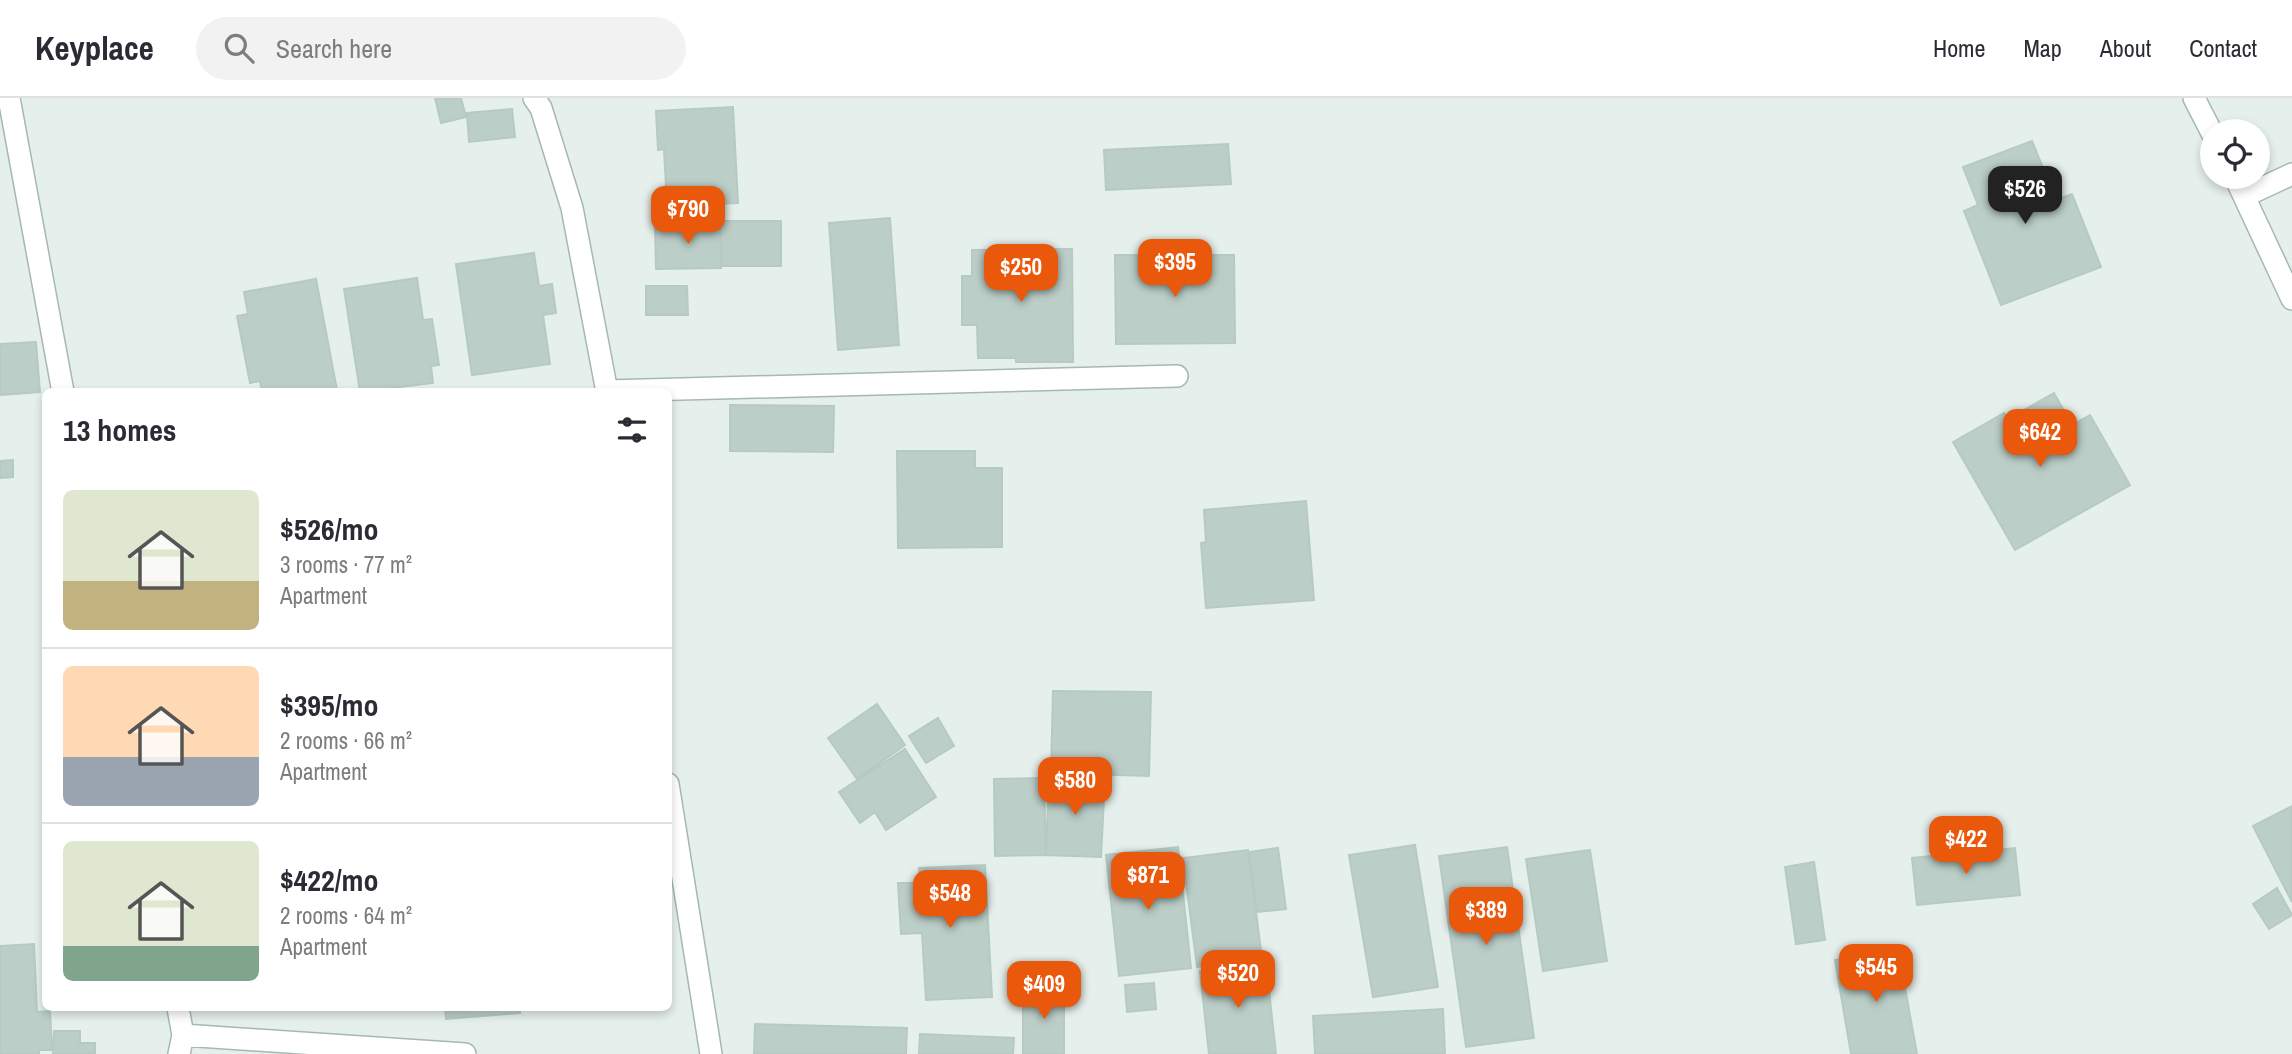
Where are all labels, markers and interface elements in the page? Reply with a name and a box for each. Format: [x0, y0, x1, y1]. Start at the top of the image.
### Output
search box [196, 17, 686, 80]
text: Keyplace [35, 26, 154, 70]
icon: search [220, 29, 258, 67]
text: Search here [276, 31, 392, 66]
text: Home [1933, 32, 1985, 64]
text: Map [2023, 32, 2062, 64]
text: About [2100, 32, 2151, 64]
text: Contact [2189, 32, 2257, 64]
map controls [2200, 119, 2270, 189]
button: locate [2200, 119, 2270, 189]
pin: $526 [1984, 166, 2066, 226]
text: $526 [2004, 173, 2046, 204]
pin: $790 [647, 186, 729, 246]
text: $790 [667, 193, 709, 224]
pin: $395 [1134, 240, 1216, 299]
pin: $250 [980, 244, 1062, 304]
text: $395 [1154, 246, 1196, 277]
text: $250 [1000, 251, 1042, 282]
text: 13 homes [63, 410, 177, 450]
pin: $642 [1999, 410, 2081, 469]
icon: filters [613, 411, 651, 449]
text: $642 [2019, 416, 2061, 447]
text: $526/mo [280, 509, 378, 549]
icon: home [119, 518, 203, 602]
text: 3 rooms · 77 m² [280, 549, 412, 580]
text: Apartment [280, 580, 367, 611]
text: $395/mo [280, 685, 378, 725]
icon: home [119, 694, 203, 778]
text: 2 rooms · 66 m² [280, 725, 412, 756]
text: Apartment [280, 756, 367, 787]
pin: $580 [1034, 758, 1116, 817]
text: $580 [1054, 764, 1096, 795]
pin: $422 [1925, 816, 2007, 876]
text: $422 [1945, 823, 1987, 854]
pin: $871 [1107, 852, 1189, 912]
text: $871 [1127, 859, 1169, 890]
text: $422/mo [280, 860, 378, 900]
icon: home [119, 869, 203, 953]
pin: $548 [909, 870, 991, 930]
text: $548 [929, 877, 971, 908]
pin: $389 [1445, 888, 1527, 947]
text: $389 [1465, 894, 1507, 925]
text: 2 rooms · 64 m² [280, 900, 412, 931]
text: Apartment [280, 931, 367, 962]
pin: $545 [1835, 944, 1917, 1004]
pin: $520 [1197, 950, 1279, 1010]
text: $545 [1855, 951, 1897, 982]
text: $520 [1217, 957, 1259, 988]
pin: $409 [1003, 962, 1085, 1021]
text: $409 [1023, 968, 1065, 999]

